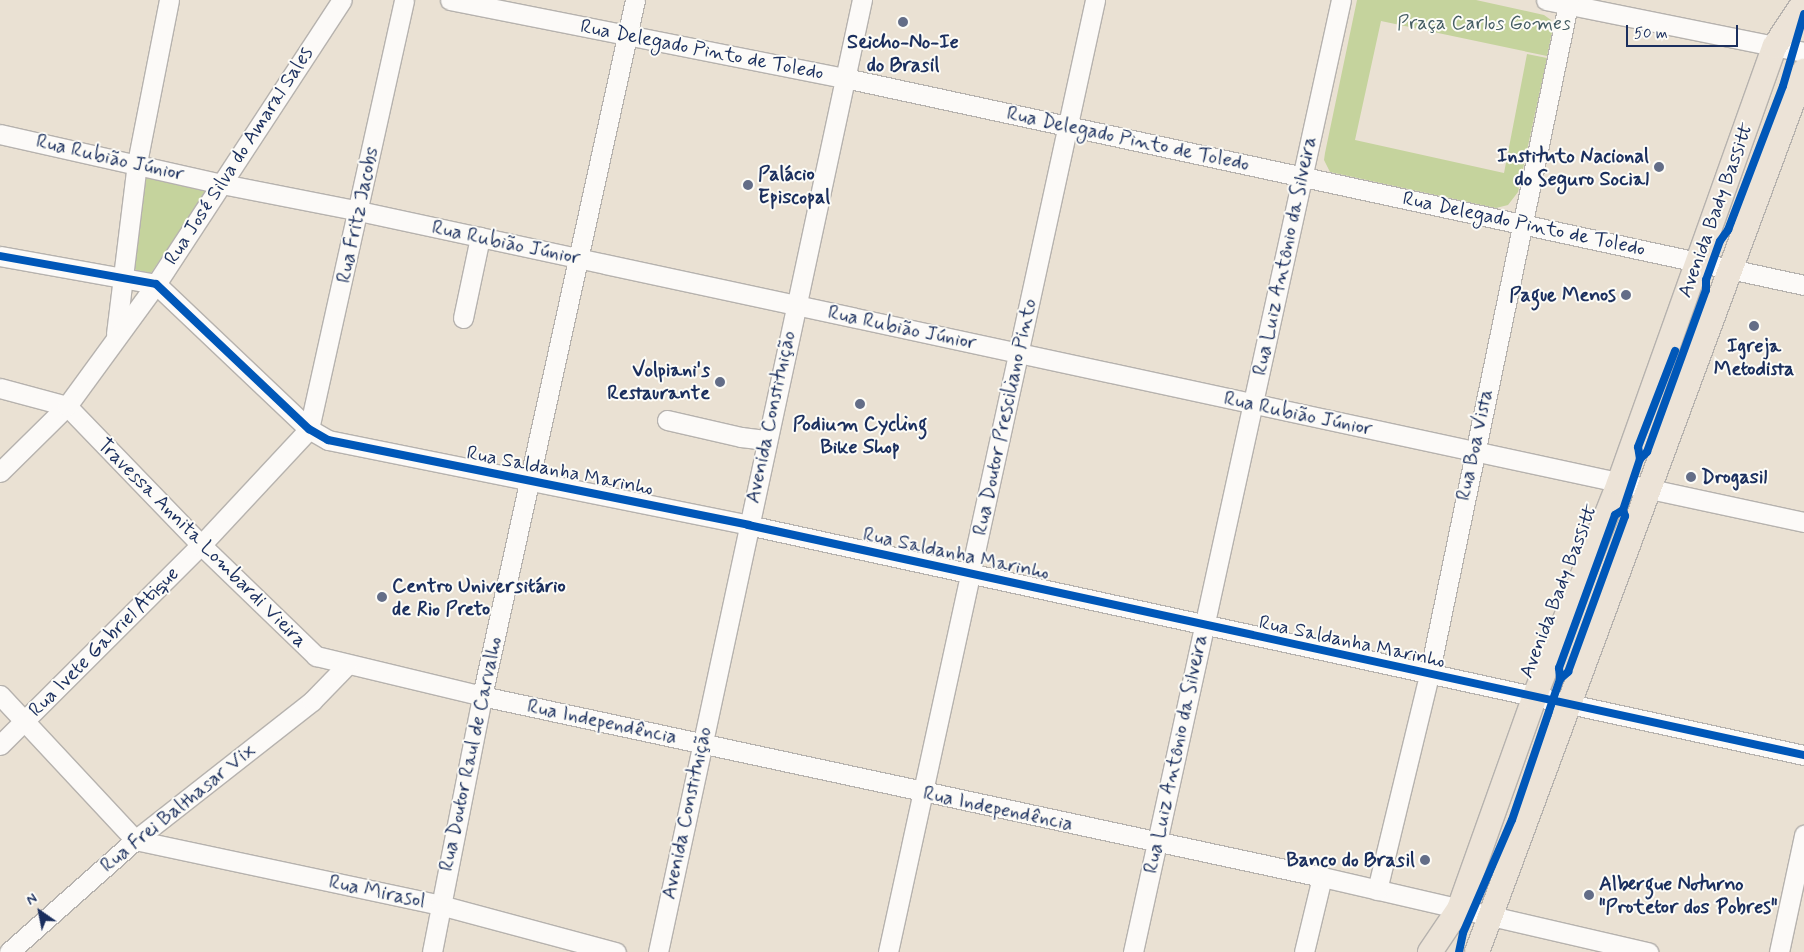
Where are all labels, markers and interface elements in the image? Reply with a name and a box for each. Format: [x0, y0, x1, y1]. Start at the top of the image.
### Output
park label: Praça Carlos Gomes [1398, 11, 1570, 35]
street label: Rua Delegado Pinto de Toledo [581, 15, 823, 85]
scale bar [1629, 15, 1742, 47]
marker: Seicho-No-Ie do Brasil [897, 16, 909, 28]
text: 50 m [1634, 24, 1668, 44]
place label: Seicho-No-Ie do Brasil [847, 30, 959, 77]
street label: Rua José Silva do Amaral Sales [159, 42, 319, 270]
street label: Rua Delegado Pinto de Toledo [1007, 102, 1249, 176]
street label: Avenida Bady Bassitt [1673, 119, 1759, 301]
street label: Rua Rubião Júnior [35, 130, 185, 186]
street label: Rua Luiz Antônio da Silveira [1249, 141, 1321, 371]
street label: Rua Fritz Jacobs [331, 143, 385, 287]
place label: Instituto Nacional do Seguro Social [1490, 144, 1649, 191]
marker: Instituto Nacional do Seguro Social [1653, 161, 1665, 173]
place label: Palácio Episcopal [758, 162, 830, 209]
marker: Palácio Episcopal [742, 179, 754, 191]
street label: Rua Delegado Pinto de Toledo [1403, 187, 1645, 261]
street label: Rua Rubião Júnior [431, 216, 581, 270]
place label: Pague Menos [1509, 283, 1616, 307]
marker: Pague Menos [1620, 289, 1632, 301]
street label: Rua Rubião Júnior [827, 301, 977, 355]
street label: Rua Doutor Presciliano Pinto [969, 301, 1041, 533]
marker: Igreja Metodista [1748, 320, 1760, 332]
street label: Avenida Constituição [741, 328, 801, 506]
place label: Igreja Metodista [1714, 334, 1794, 381]
place label: Volpiani's Restaurante [607, 359, 710, 406]
marker: Volpiani's Restaurante [714, 376, 726, 388]
street label: Rua Rubião Júnior [1223, 387, 1373, 441]
street label: Rua Boa Vista [1451, 387, 1499, 503]
marker: Podium Cycling Bike Shop [854, 398, 866, 410]
place label: Podium Cycling Bike Shop [793, 412, 927, 459]
street label: Travessa Annita Lombardi Vieira [93, 434, 311, 652]
street label: Rua Saldanha Marinho [462, 441, 658, 501]
place label: Drogasil [1701, 465, 1767, 489]
marker: Drogasil [1685, 471, 1697, 483]
street label: Avenida Bady Bassitt [1515, 500, 1603, 682]
street label: Rua Saldanha Marinho [859, 522, 1053, 586]
street label: Rua Ivete Gabriel Atique [22, 560, 186, 724]
place label: Centro Universitário de Rio Preto [392, 574, 566, 621]
marker: Centro Universitário de Rio Preto [376, 591, 388, 603]
street label: Rua Saldanha Marinho [1255, 610, 1449, 674]
street label: Rua Doutor Raul de Carvalho [435, 639, 507, 869]
street label: Rua Luiz Antônio da Silveira [1140, 639, 1212, 869]
street label: Rua Independência [523, 694, 681, 750]
street label: Avenida Constituição [657, 724, 717, 902]
street label: Rua Frei Balthasar Vix [97, 739, 259, 877]
street label: Rua Independência [919, 781, 1077, 837]
place label: Banco do Brasil [1288, 848, 1415, 872]
marker: Banco do Brasil [1419, 854, 1431, 866]
street label: Rua Mirasol [328, 870, 426, 914]
place label: Albergue Noturno "Protetor dos Pobres" [1599, 872, 1779, 919]
north arrow [15, 887, 65, 937]
text: N [23, 889, 41, 910]
marker: Albergue Noturno "Protetor dos Pobres" [1583, 889, 1595, 901]

